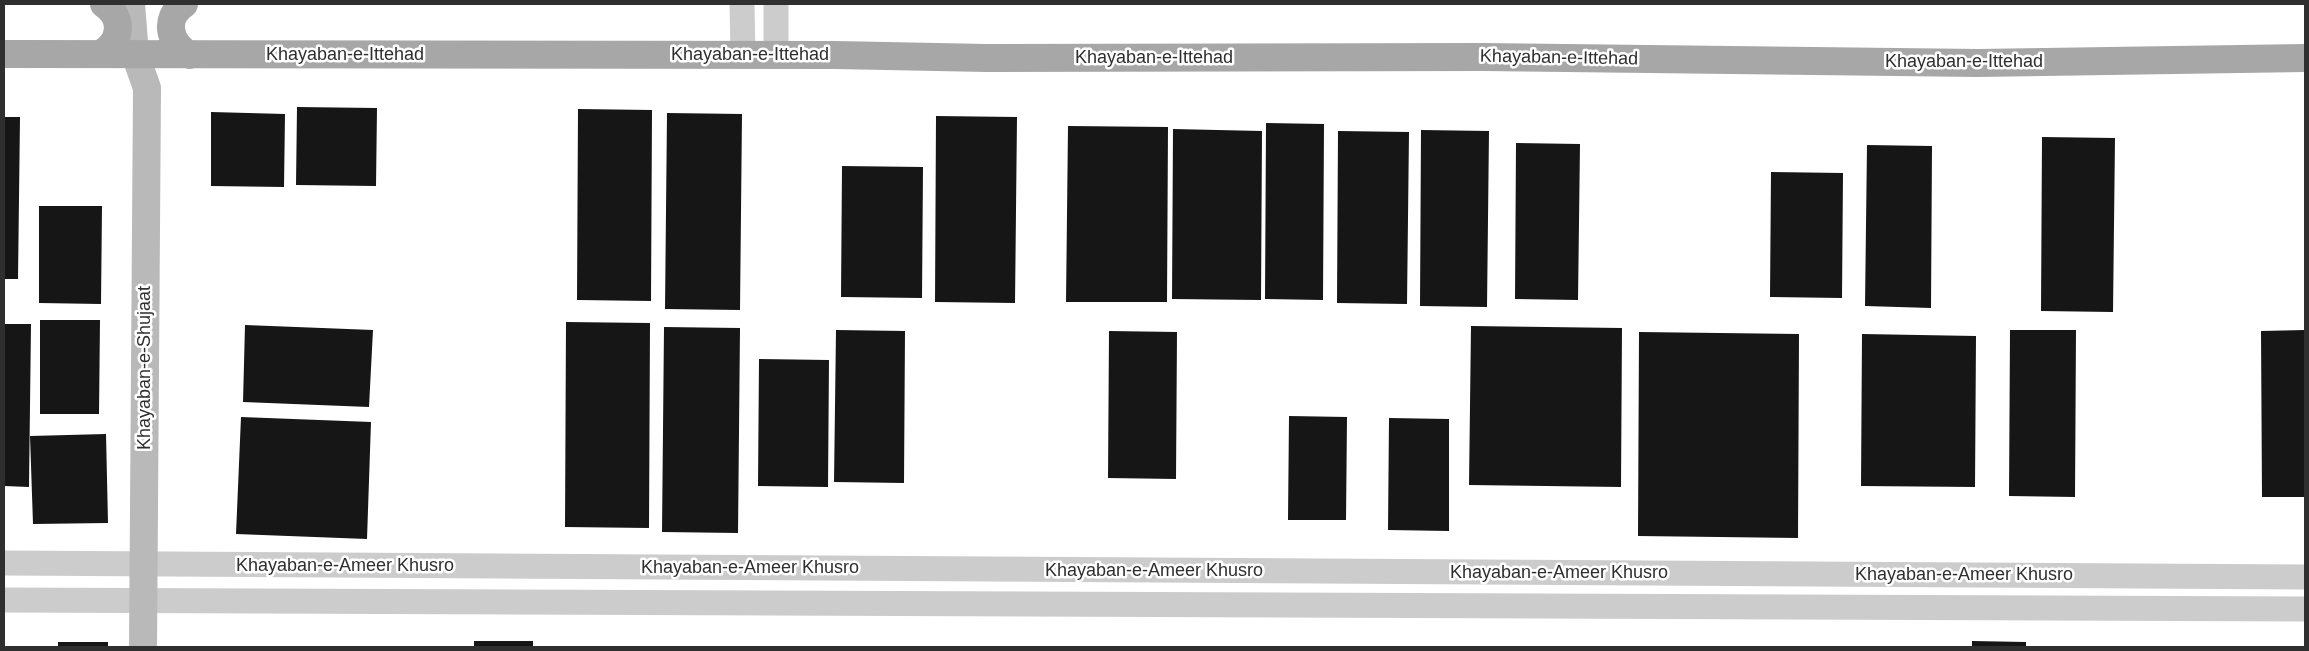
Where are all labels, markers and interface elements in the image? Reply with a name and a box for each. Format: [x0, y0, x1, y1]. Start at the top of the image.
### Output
street label: Khayaban-e-Ittehad [266, 44, 424, 66]
street label: Khayaban-e-Ittehad [671, 44, 829, 66]
street label: Khayaban-e-Ittehad [1480, 46, 1638, 70]
street label: Khayaban-e-Ittehad [1075, 47, 1233, 69]
street label: Khayaban-e-Ittehad [1885, 51, 2043, 73]
street label: Khayaban-e-Shujaat [134, 286, 156, 450]
street label: Khayaban-e-Ameer Khusro [236, 555, 454, 577]
street label: Khayaban-e-Ameer Khusro [641, 557, 859, 579]
street label: Khayaban-e-Ameer Khusro [1045, 560, 1263, 582]
street label: Khayaban-e-Ameer Khusro [1450, 562, 1668, 584]
street label: Khayaban-e-Ameer Khusro [1855, 564, 2073, 586]

